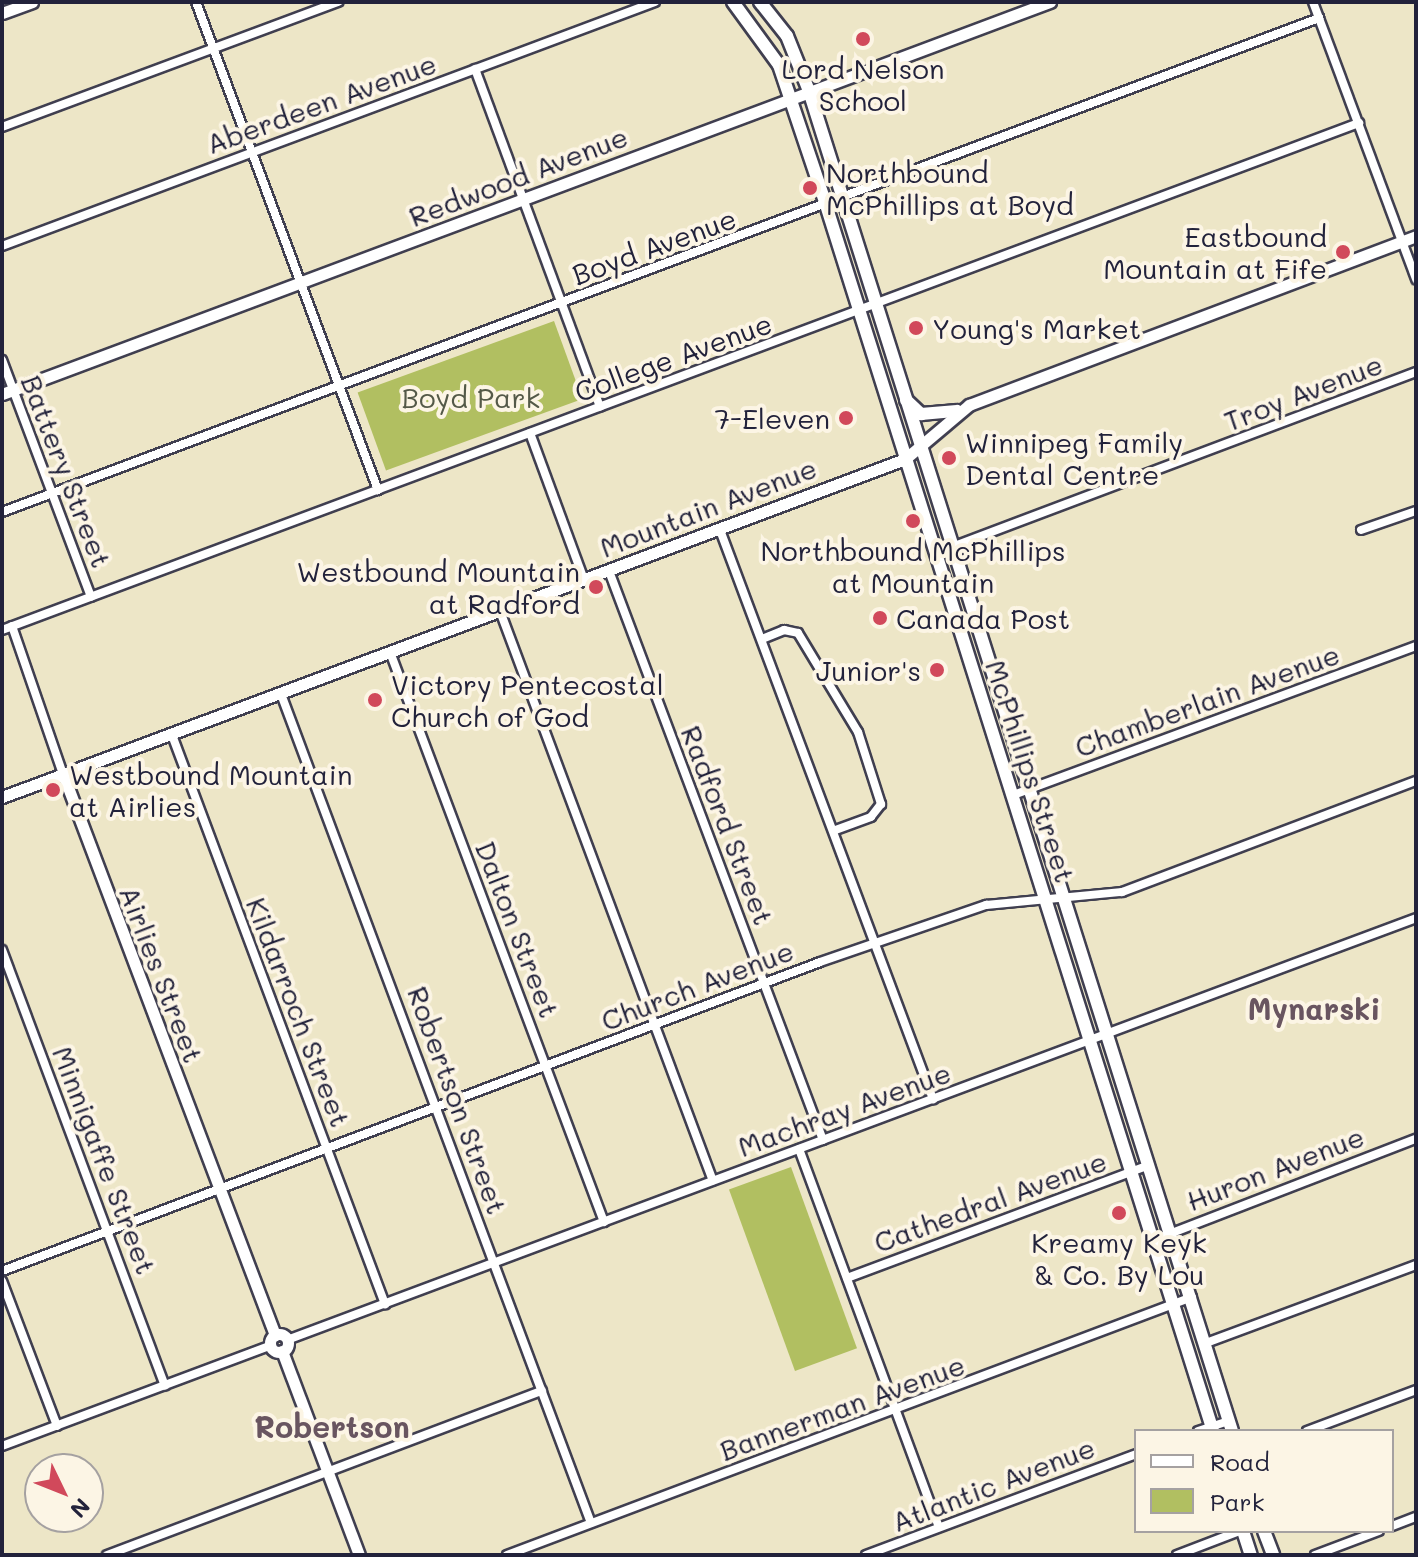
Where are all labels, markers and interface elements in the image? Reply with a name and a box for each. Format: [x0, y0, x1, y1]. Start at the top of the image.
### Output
marker: Lord Nelson School [854, 30, 872, 48]
street label: Aberdeen Avenue [201, 46, 441, 160]
place label: Lord Nelson School [782, 51, 944, 117]
street label: Redwood Avenue [404, 119, 632, 233]
place label: Northbound McPhillips at Boyd [826, 155, 1074, 221]
marker: Northbound McPhillips at Boyd [801, 179, 819, 197]
street label: Boyd Avenue [567, 201, 741, 291]
place label: Eastbound Mountain at Fife [1103, 219, 1327, 285]
marker: Eastbound Mountain at Fife [1334, 243, 1352, 261]
street label: College Avenue [570, 306, 776, 408]
place label: Young's Market [932, 311, 1141, 345]
marker: Young's Market [907, 319, 925, 337]
street label: Troy Avenue [1219, 346, 1387, 438]
street label: Battery Street [15, 370, 119, 572]
park label: Boyd Park [402, 380, 540, 414]
place label: 7-Eleven [715, 401, 830, 435]
marker: 7-Eleven [837, 409, 855, 427]
place label: Winnipeg Family Dental Centre [965, 425, 1183, 491]
marker: Winnipeg Family Dental Centre [940, 449, 958, 467]
street label: Mountain Avenue [595, 450, 821, 564]
marker: Northbound McPhillips at Mountain [904, 512, 922, 530]
place label: Northbound McPhillips at Mountain [760, 533, 1066, 599]
place label: Westbound Mountain at Radford [297, 554, 580, 620]
marker: Westbound Mountain at Radford [587, 578, 605, 596]
place label: Canada Post [896, 601, 1070, 635]
marker: Canada Post [871, 609, 889, 627]
street label: Chamberlain Avenue [1070, 636, 1344, 764]
place label: Junior's [816, 653, 921, 687]
street label: McPhillips Street [979, 656, 1083, 886]
marker: Junior's [928, 661, 946, 679]
place label: Victory Pentecostal Church of God [391, 667, 664, 733]
marker: Victory Pentecostal Church of God [366, 691, 384, 709]
street label: Radford Street [675, 721, 781, 929]
place label: Westbound Mountain at Airlies [69, 757, 352, 823]
marker: Westbound Mountain at Airlies [44, 781, 62, 799]
street label: Dalton Street [469, 836, 567, 1022]
street label: Airlies Street [113, 881, 211, 1067]
street label: Kildarroch Street [240, 893, 358, 1131]
street label: Church Avenue [596, 933, 798, 1037]
street label: Robertson Street [401, 982, 515, 1218]
district label: Mynarski [1247, 990, 1381, 1026]
street label: Minnigaffe Street [46, 1041, 164, 1279]
street label: Machray Avenue [733, 1055, 955, 1163]
street label: Huron Avenue [1182, 1119, 1368, 1217]
street label: Cathedral Avenue [869, 1143, 1111, 1259]
marker: Kreamy Keyk & Co. By Lou [1110, 1204, 1128, 1222]
place label: Kreamy Keyk & Co. By Lou [1031, 1225, 1207, 1291]
street label: Bannerman Avenue [715, 1347, 969, 1467]
district label: Robertson [254, 1408, 410, 1444]
legend [1134, 1429, 1394, 1533]
street label: Atlantic Avenue [887, 1430, 1099, 1538]
text: Road [1210, 1446, 1270, 1477]
north arrow [24, 1453, 104, 1533]
text: Park [1210, 1486, 1264, 1517]
text: N [64, 1492, 97, 1524]

